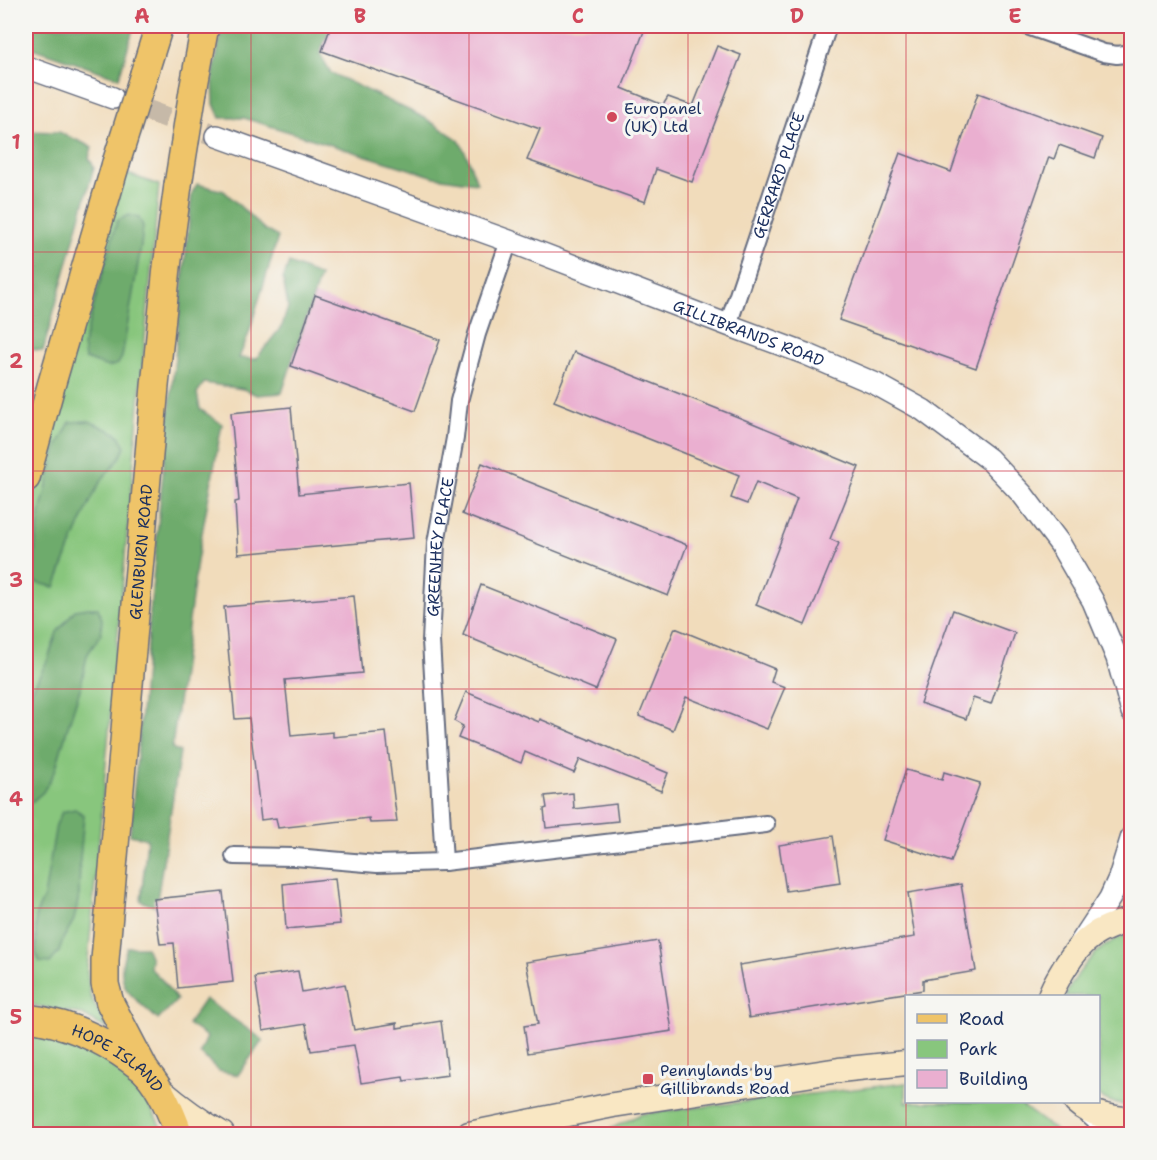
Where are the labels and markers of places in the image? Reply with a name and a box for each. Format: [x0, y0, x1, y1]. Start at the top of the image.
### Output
place label: Europanel (UK) Ltd [624, 98, 702, 137]
marker: Europanel (UK) Ltd [605, 110, 619, 124]
place label: Pennylands by Gillibrands Road [660, 1060, 789, 1099]
marker: Pennylands by Gillibrands Road [641, 1072, 655, 1086]

